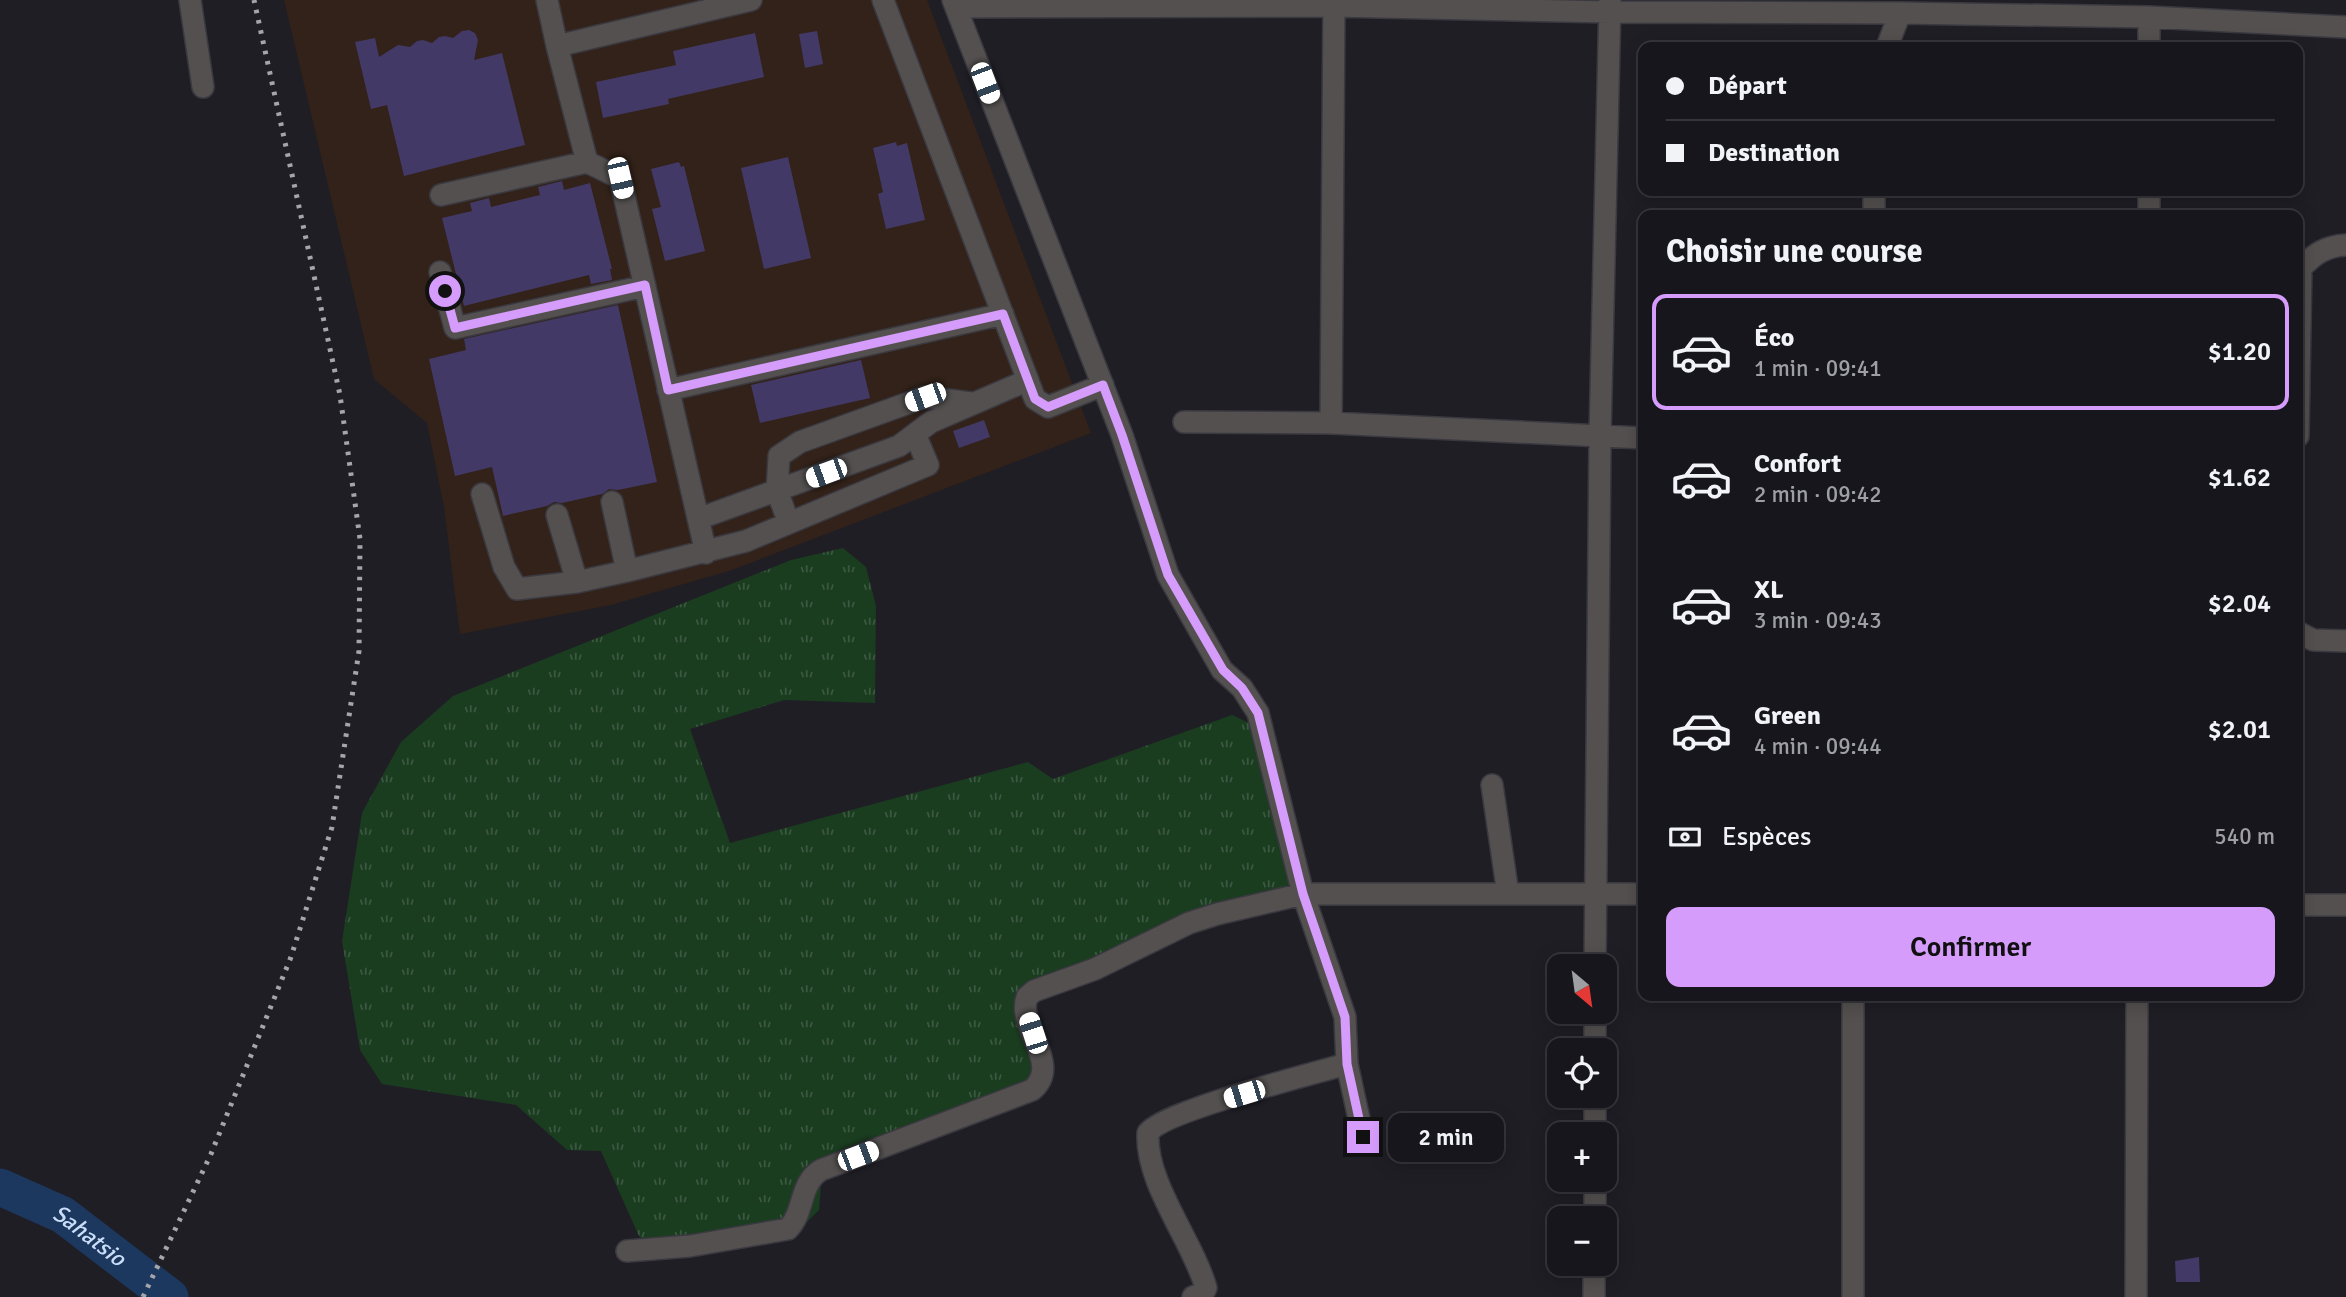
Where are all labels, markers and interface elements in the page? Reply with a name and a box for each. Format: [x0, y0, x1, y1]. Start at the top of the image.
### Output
car [968, 60, 1003, 106]
text: Départ [1708, 70, 1787, 102]
text: Destination [1708, 137, 1840, 169]
car [606, 155, 635, 201]
text: Choisir une course [1666, 232, 1923, 271]
route start [429, 275, 461, 307]
icon: car [1670, 321, 1733, 384]
text: Éco [1754, 322, 1794, 354]
text: $1.20 [2208, 336, 2271, 368]
text: 1 min · 09:41 [1754, 354, 1882, 383]
car [902, 380, 949, 414]
icon: car [1670, 447, 1733, 510]
text: Confort [1754, 448, 1841, 480]
car [803, 456, 850, 490]
text: $1.62 [2208, 462, 2271, 494]
text: 2 min · 09:42 [1754, 480, 1882, 509]
icon: car [1670, 573, 1733, 636]
text: XL [1754, 574, 1784, 606]
text: $2.04 [2208, 588, 2271, 620]
text: 3 min · 09:43 [1754, 606, 1882, 635]
icon: car [1670, 699, 1733, 762]
text: Green [1754, 700, 1821, 732]
text: $2.01 [2208, 714, 2271, 746]
text: 4 min · 09:44 [1754, 732, 1882, 761]
icon: cash [1666, 818, 1704, 856]
text: Espèces [1722, 821, 1811, 853]
text: 540 m [2214, 822, 2275, 851]
button: Confirmer [1666, 907, 2275, 987]
north arrow [1547, 954, 1617, 1024]
map controls [1547, 954, 1617, 1276]
car [1017, 1010, 1050, 1056]
button: locate [1547, 1038, 1617, 1108]
car [1221, 1078, 1268, 1110]
callout: 2 min [1388, 1112, 1503, 1162]
route end [1347, 1121, 1379, 1153]
button: + [1547, 1122, 1617, 1192]
text: 2 min [1418, 1123, 1474, 1152]
car [835, 1139, 882, 1173]
water label: Sahatsio [49, 1198, 133, 1273]
button: − [1547, 1206, 1617, 1276]

